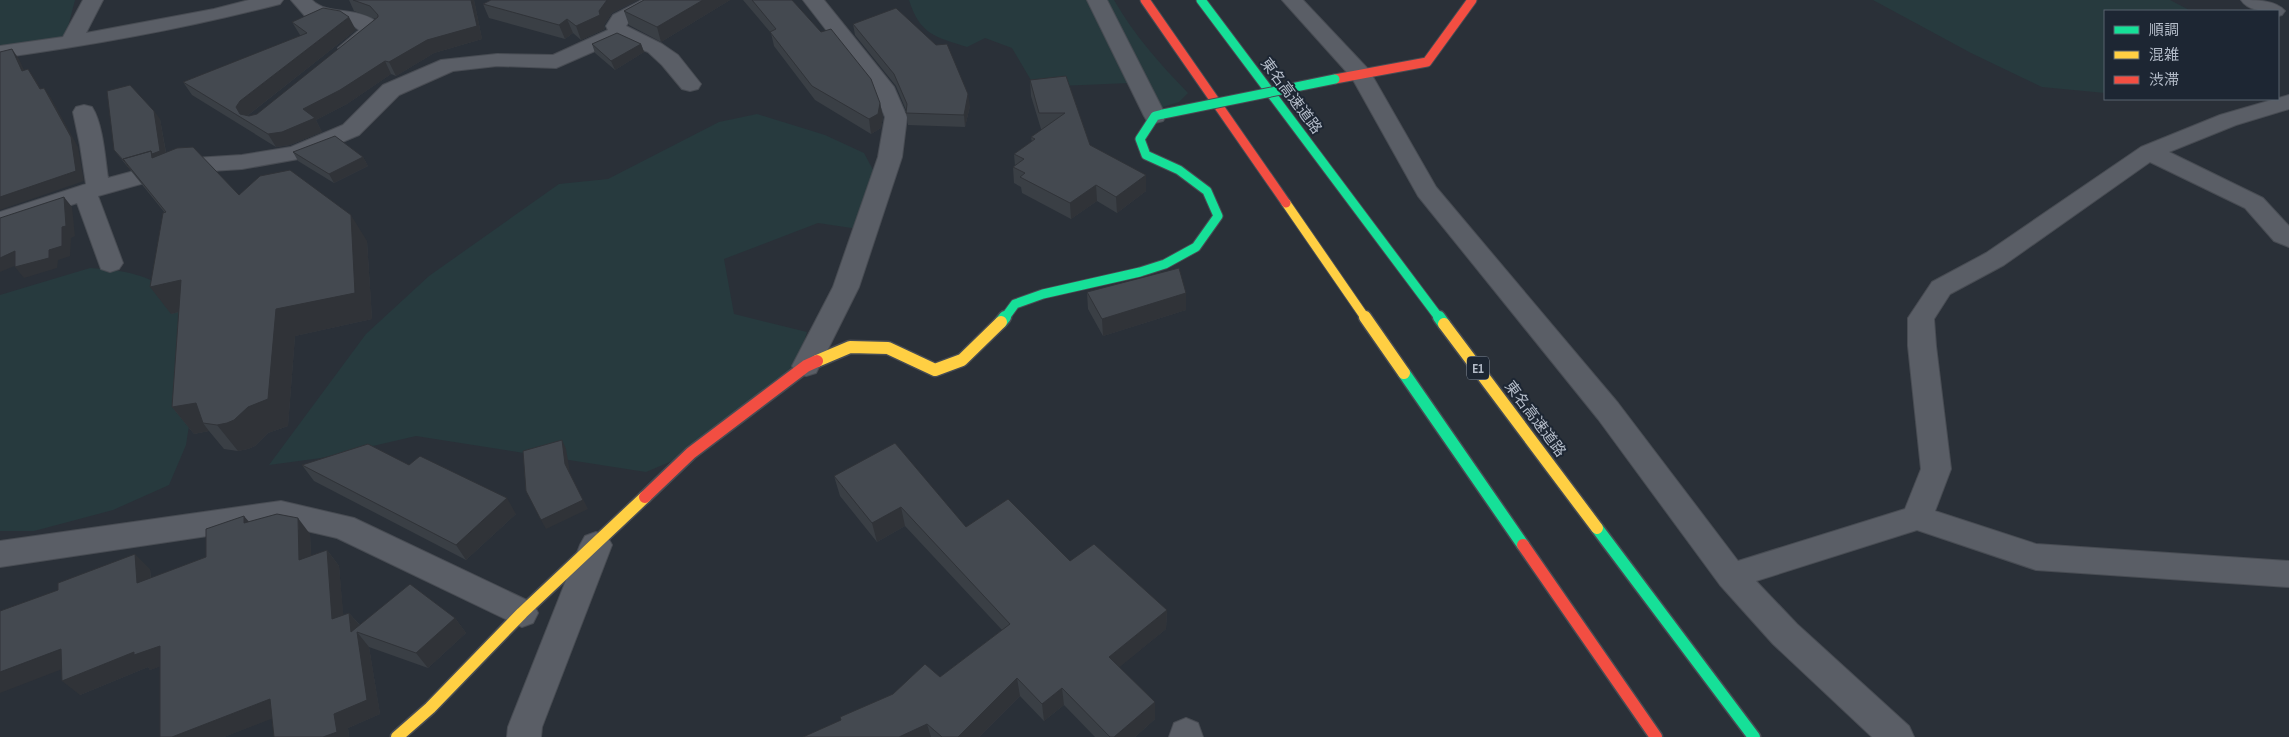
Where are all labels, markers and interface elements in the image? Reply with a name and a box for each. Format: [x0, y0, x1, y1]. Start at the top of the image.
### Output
legend [2104, 10, 2279, 100]
text: 順調 [2149, 21, 2179, 40]
text: 混雑 [2149, 46, 2179, 65]
street label: 東名高速道路 [1256, 54, 1326, 138]
text: 渋滞 [2149, 71, 2179, 90]
road number: E1 [1467, 356, 1489, 379]
street label: 東名高速道路 [1500, 377, 1570, 461]

